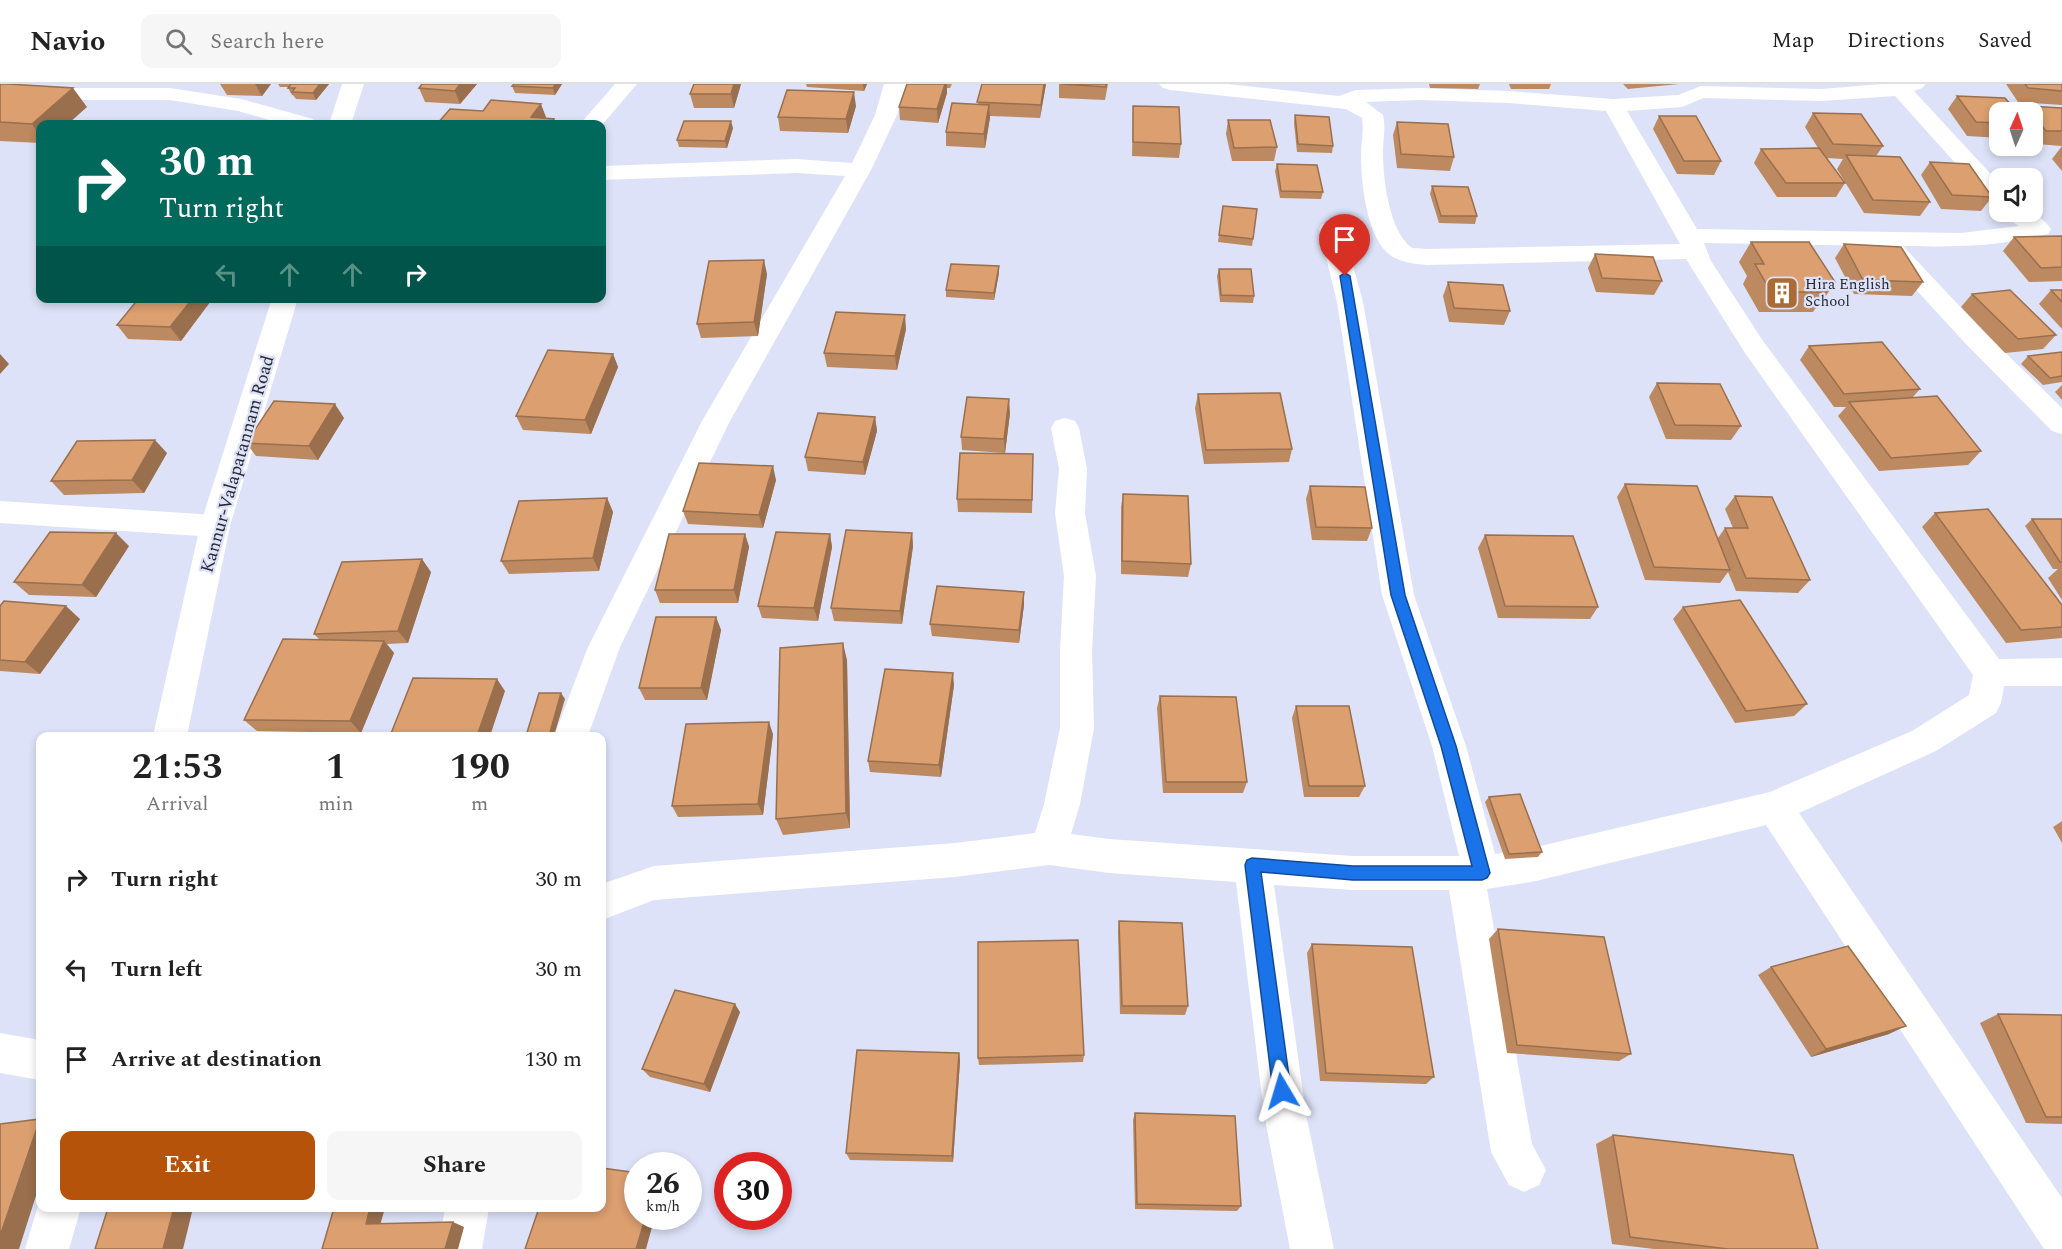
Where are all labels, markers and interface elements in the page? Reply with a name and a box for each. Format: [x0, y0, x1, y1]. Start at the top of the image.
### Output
search box [141, 14, 561, 68]
text: Navio [30, 20, 105, 63]
icon: search [162, 25, 195, 58]
text: Search here [210, 25, 324, 58]
text: Map [1772, 25, 1814, 57]
text: Directions [1847, 25, 1945, 57]
text: Saved [1978, 25, 2032, 57]
north arrow [1989, 102, 2043, 156]
map controls [1989, 102, 2043, 222]
text: 30 m [159, 131, 254, 194]
icon: right [60, 144, 138, 222]
button: sound [1989, 168, 2043, 222]
text: Turn right [159, 188, 284, 230]
pin [1319, 214, 1370, 276]
icon: arrive [1328, 223, 1361, 256]
icon: left [210, 258, 243, 291]
icon: ahead [273, 258, 306, 291]
icon: ahead [336, 258, 369, 291]
icon: right [399, 258, 432, 291]
place label: Hira English School [1805, 273, 1890, 313]
building icon: Hira English School [1764, 275, 1800, 311]
street label: Kannur-Valapatannam Road [193, 352, 281, 576]
text: 21:53 [132, 740, 222, 795]
text: 1 [326, 740, 346, 795]
text: 190 [449, 740, 510, 795]
text: Arrival [146, 789, 208, 819]
text: min [318, 789, 353, 819]
text: m [471, 789, 488, 819]
icon: right [60, 863, 93, 896]
text: Turn right [111, 863, 218, 896]
text: 30 m [536, 863, 582, 896]
icon: left [60, 953, 93, 986]
text: Turn left [111, 953, 203, 986]
text: 30 m [536, 953, 582, 986]
icon: arrive [60, 1043, 93, 1076]
text: Arrive at destination [111, 1043, 322, 1076]
text: 130 m [525, 1043, 582, 1076]
position arrow [1250, 1059, 1314, 1123]
button: Exit [60, 1131, 315, 1200]
button: Share [327, 1131, 582, 1200]
speed limit sign: 30 [714, 1152, 792, 1230]
text: 26 [646, 1161, 680, 1207]
text: km/h [646, 1195, 680, 1218]

